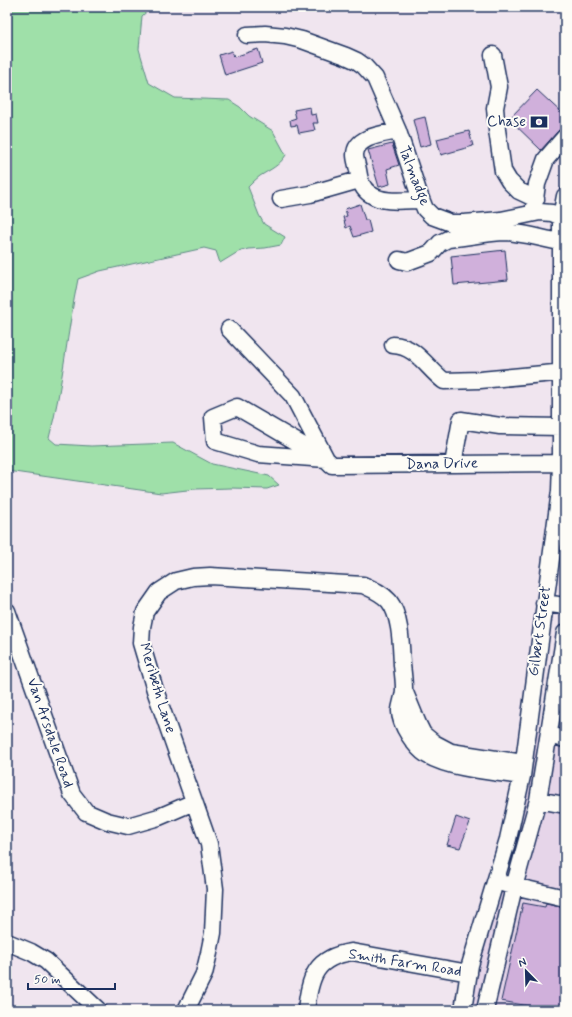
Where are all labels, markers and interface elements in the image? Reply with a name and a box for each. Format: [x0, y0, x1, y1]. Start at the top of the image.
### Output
place label: Chase [487, 112, 526, 132]
bank icon: Chase [529, 112, 549, 132]
street label: Talmadge [393, 143, 435, 209]
street label: Dana Drive [406, 453, 478, 475]
street label: Gilbert Street [524, 584, 556, 678]
street label: Meribeth Lane [134, 640, 180, 736]
street label: Van Arsdale Road [22, 676, 78, 790]
street label: Smith Farm Road [347, 944, 463, 982]
north arrow [506, 951, 546, 991]
text: N [516, 955, 529, 971]
scale bar [28, 965, 115, 991]
text: 50 m [34, 972, 61, 988]

